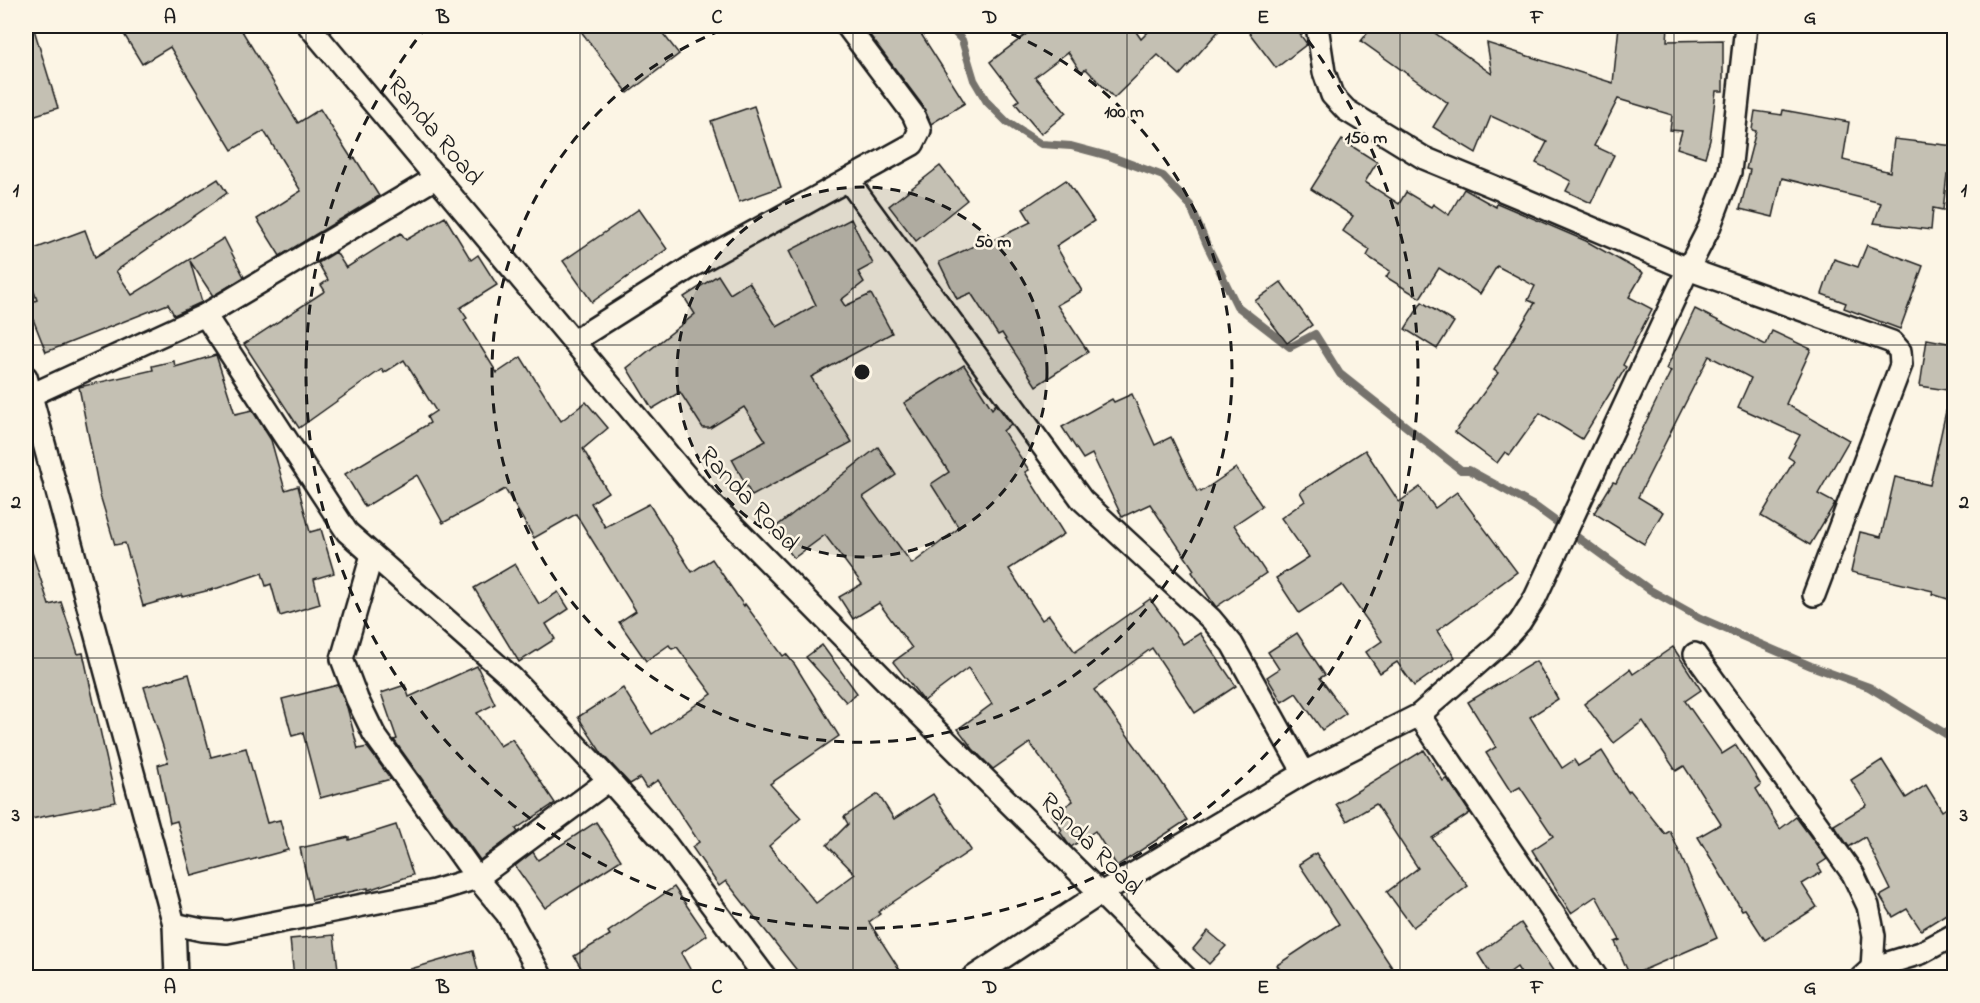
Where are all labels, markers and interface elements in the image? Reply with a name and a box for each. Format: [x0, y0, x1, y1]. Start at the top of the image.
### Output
text: A [164, 4, 176, 33]
text: B [435, 4, 450, 33]
text: C [712, 4, 723, 33]
text: D [982, 4, 997, 33]
text: E [1257, 4, 1269, 33]
text: F [1530, 4, 1544, 33]
text: G [1804, 4, 1817, 33]
street label: Randa Road [377, 69, 492, 195]
text: 100 m [1104, 100, 1144, 126]
text: 150 m [1345, 126, 1387, 152]
text: 1 [13, 177, 20, 206]
text: 1 [1961, 177, 1968, 206]
text: 50 m [975, 230, 1011, 256]
centre of rings [852, 362, 872, 382]
street label: Randa Road [689, 438, 807, 562]
text: 2 [10, 489, 21, 518]
text: 2 [1958, 489, 1969, 518]
street label: Randa Road [1030, 785, 1151, 906]
text: 3 [11, 802, 20, 831]
text: 3 [1959, 802, 1968, 831]
text: A [164, 974, 176, 1003]
text: B [435, 974, 450, 1003]
text: C [712, 974, 723, 1003]
text: D [982, 974, 997, 1003]
text: E [1257, 974, 1269, 1003]
text: F [1530, 974, 1544, 1003]
text: G [1804, 974, 1817, 1003]

